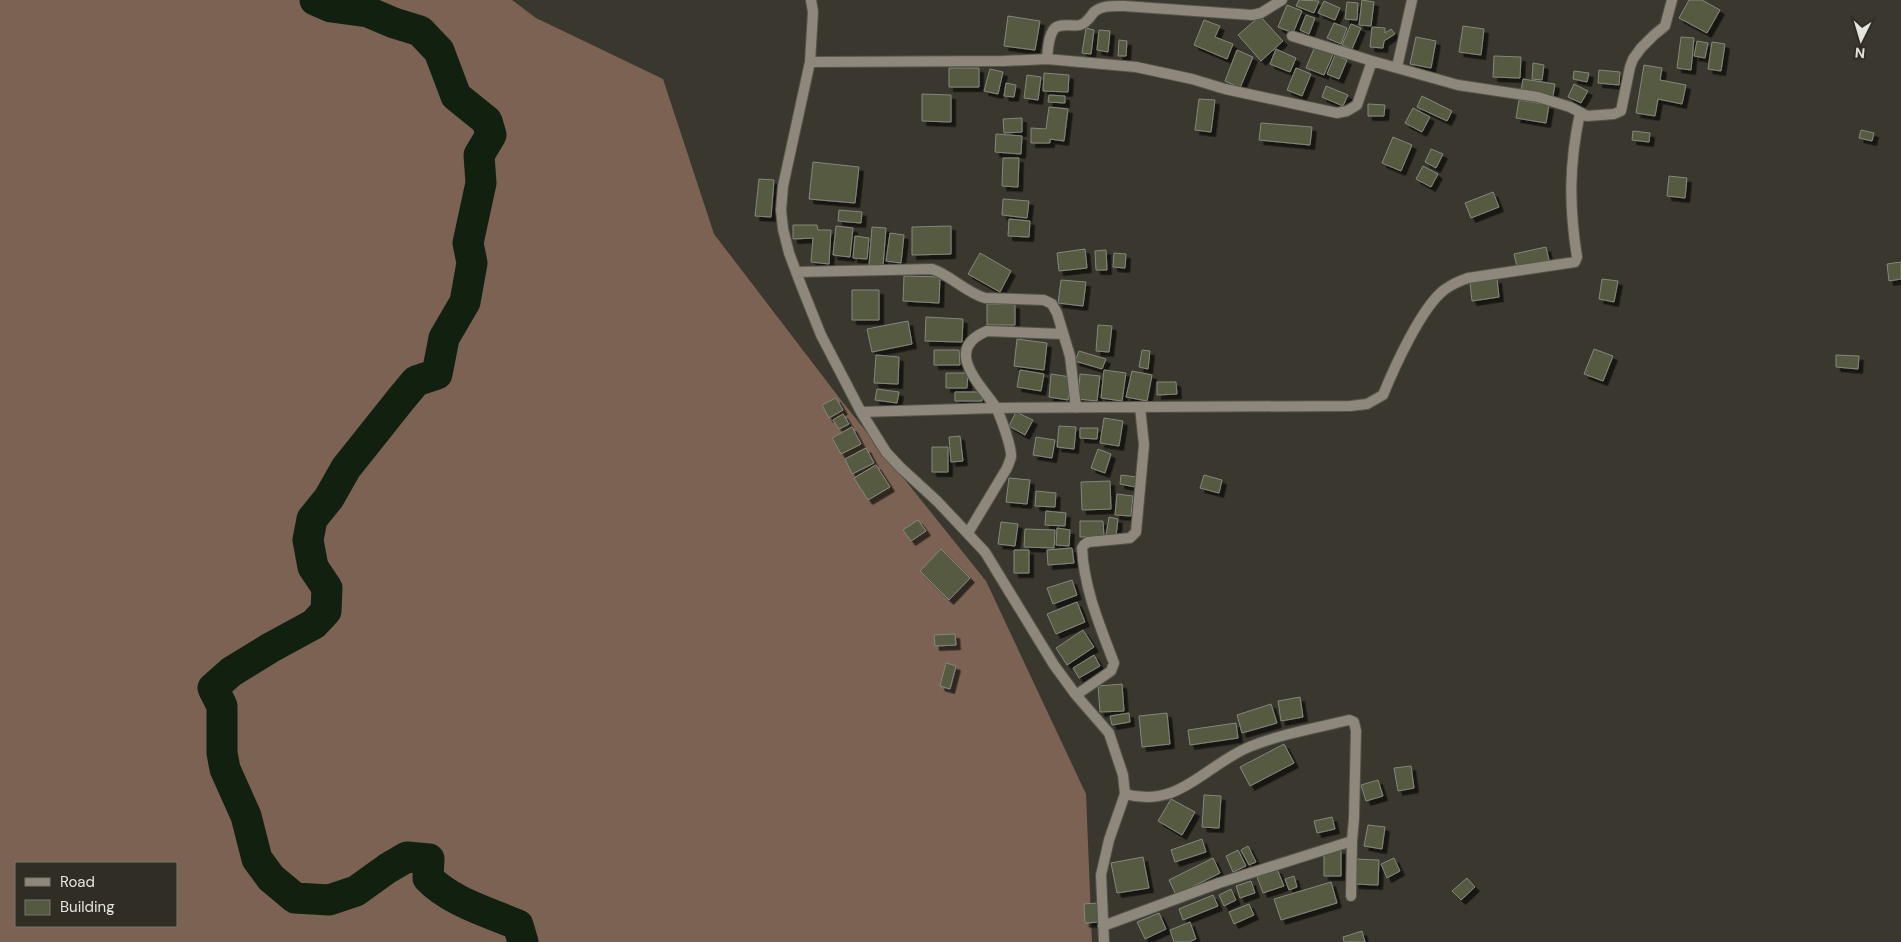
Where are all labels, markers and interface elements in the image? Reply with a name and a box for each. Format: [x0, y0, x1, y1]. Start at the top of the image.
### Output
north arrow [1836, 15, 1886, 65]
text: N [1854, 44, 1866, 62]
legend [15, 862, 178, 927]
text: Road [60, 872, 95, 892]
text: Building [60, 897, 115, 917]

